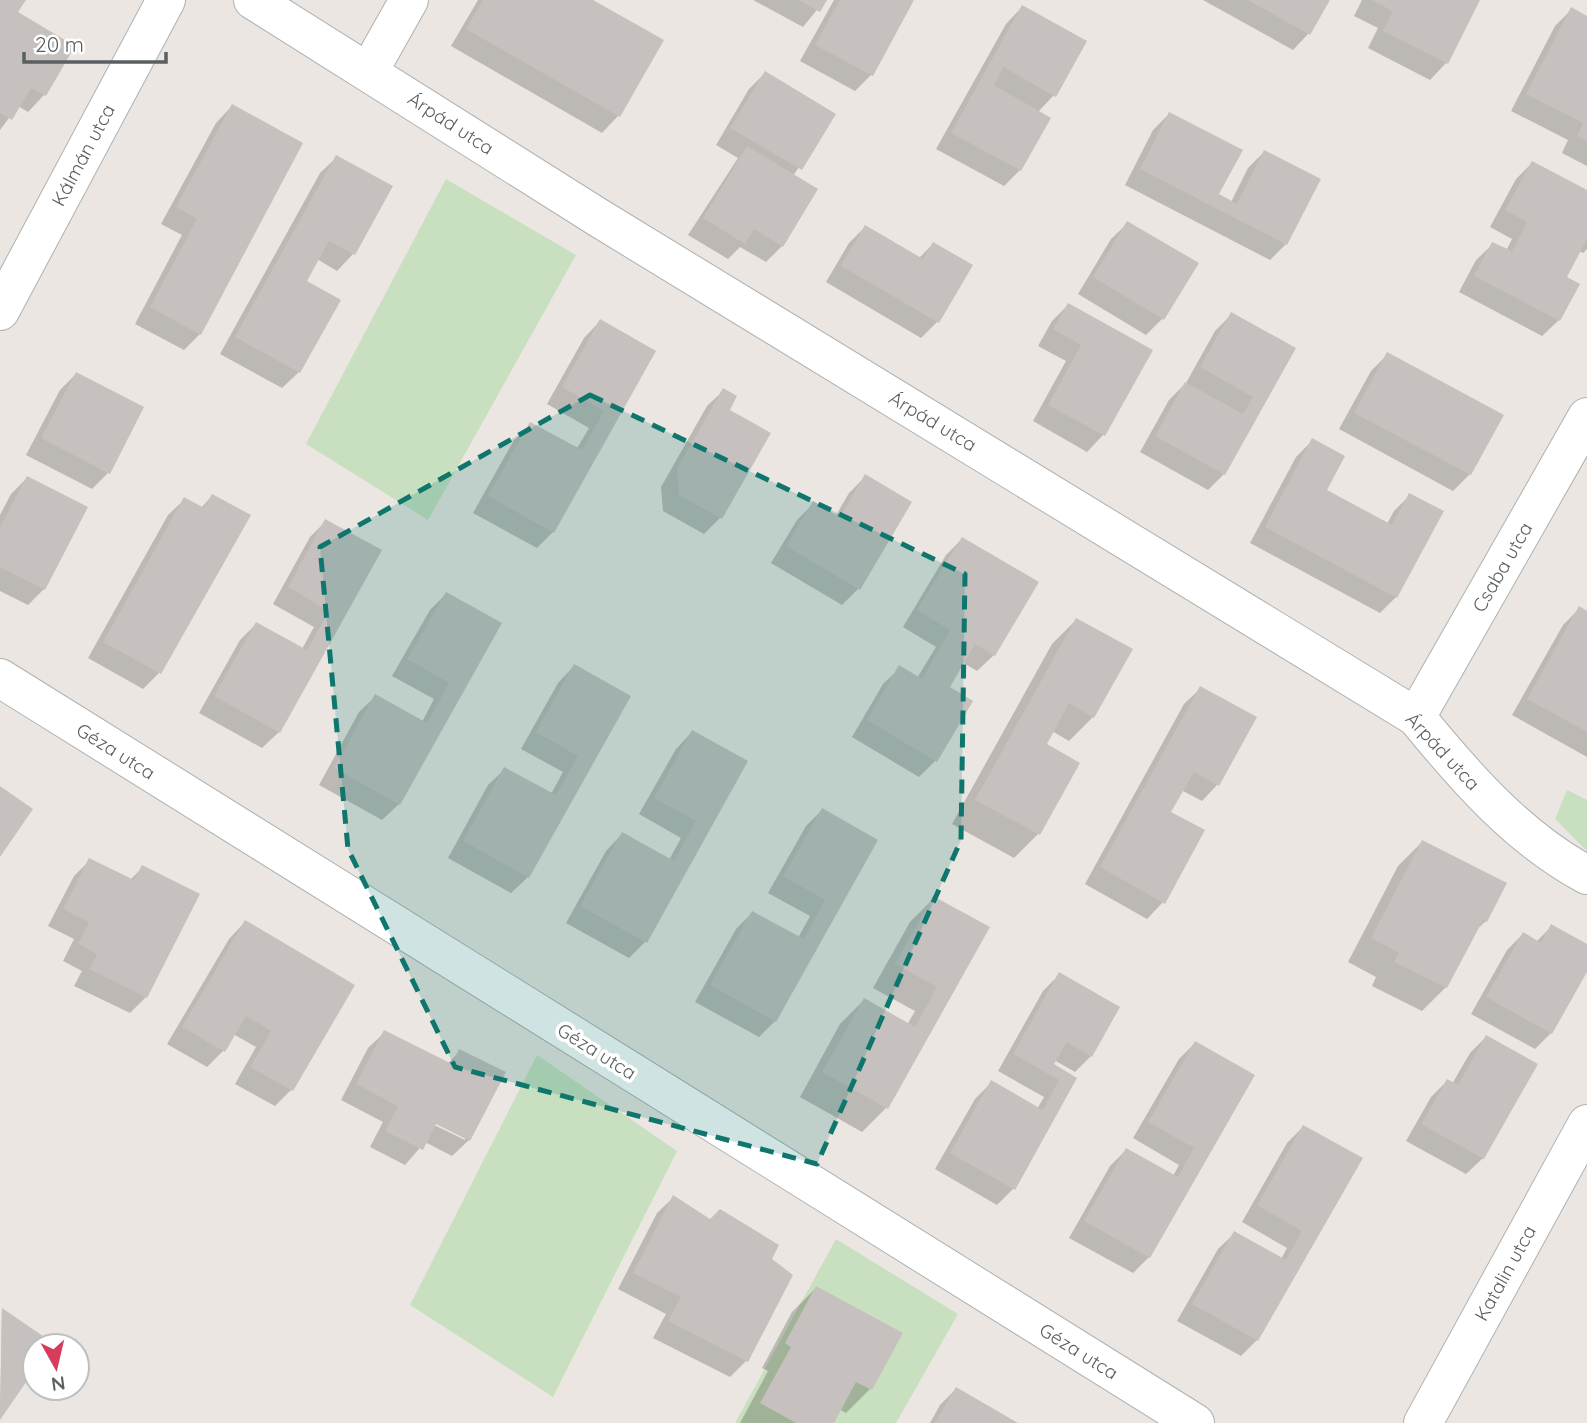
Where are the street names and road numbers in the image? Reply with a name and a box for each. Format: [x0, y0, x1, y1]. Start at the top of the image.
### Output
street label: Árpád utca [403, 86, 499, 160]
street label: Kálmán utca [46, 100, 120, 210]
street label: Árpád utca [885, 386, 981, 456]
street label: Csaba utca [1467, 518, 1537, 616]
street label: Árpád utca [1401, 707, 1485, 795]
street label: Géza utca [72, 717, 160, 785]
street label: Géza utca [553, 1017, 641, 1085]
street label: Katalin utca [1469, 1221, 1541, 1325]
street label: Géza utca [1035, 1317, 1123, 1385]

